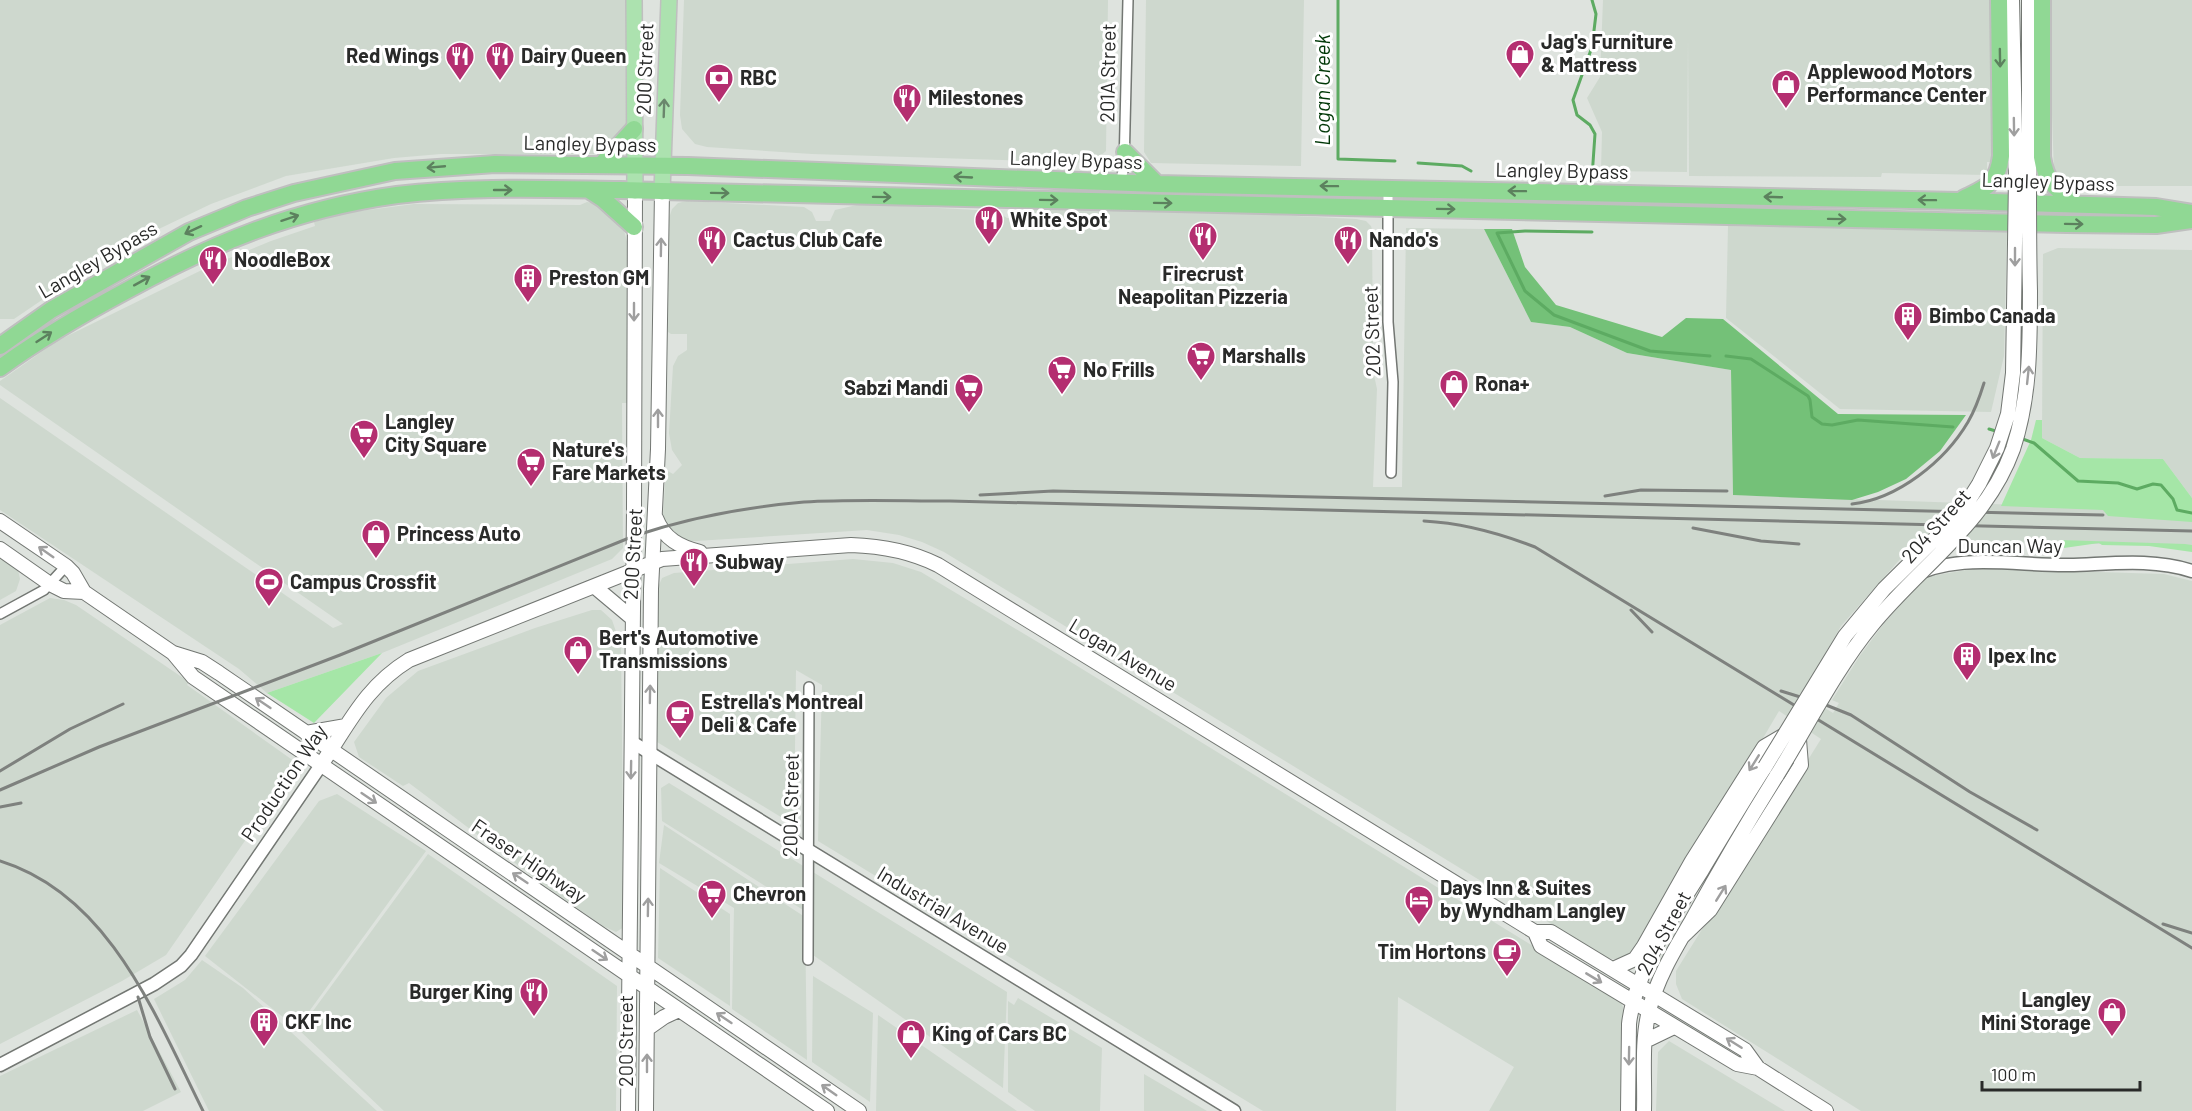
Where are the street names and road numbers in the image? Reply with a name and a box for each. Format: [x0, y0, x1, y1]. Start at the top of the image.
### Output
street label: 200 Street [630, 23, 658, 115]
street label: 201A Street [1094, 23, 1120, 123]
street label: Langley Bypass [523, 130, 657, 156]
street label: Langley Bypass [1009, 145, 1143, 173]
street label: Langley Bypass [1495, 157, 1629, 183]
street label: Langley Bypass [1981, 167, 2115, 195]
street label: Langley Bypass [34, 215, 161, 303]
street label: 202 Street [1357, 285, 1385, 377]
street label: 204 Street [1896, 483, 1975, 567]
street label: 200 Street [618, 507, 646, 600]
street label: Duncan Way [1958, 533, 2062, 557]
street label: Logan Avenue [1065, 613, 1182, 696]
street label: Production Way [235, 719, 331, 846]
street label: 200A Street [777, 753, 803, 857]
street label: Fraser Highway [468, 813, 591, 907]
street label: Industrial Avenue [873, 860, 1014, 958]
street label: 204 Street [1631, 886, 1695, 979]
street label: 200 Street [613, 995, 637, 1087]

